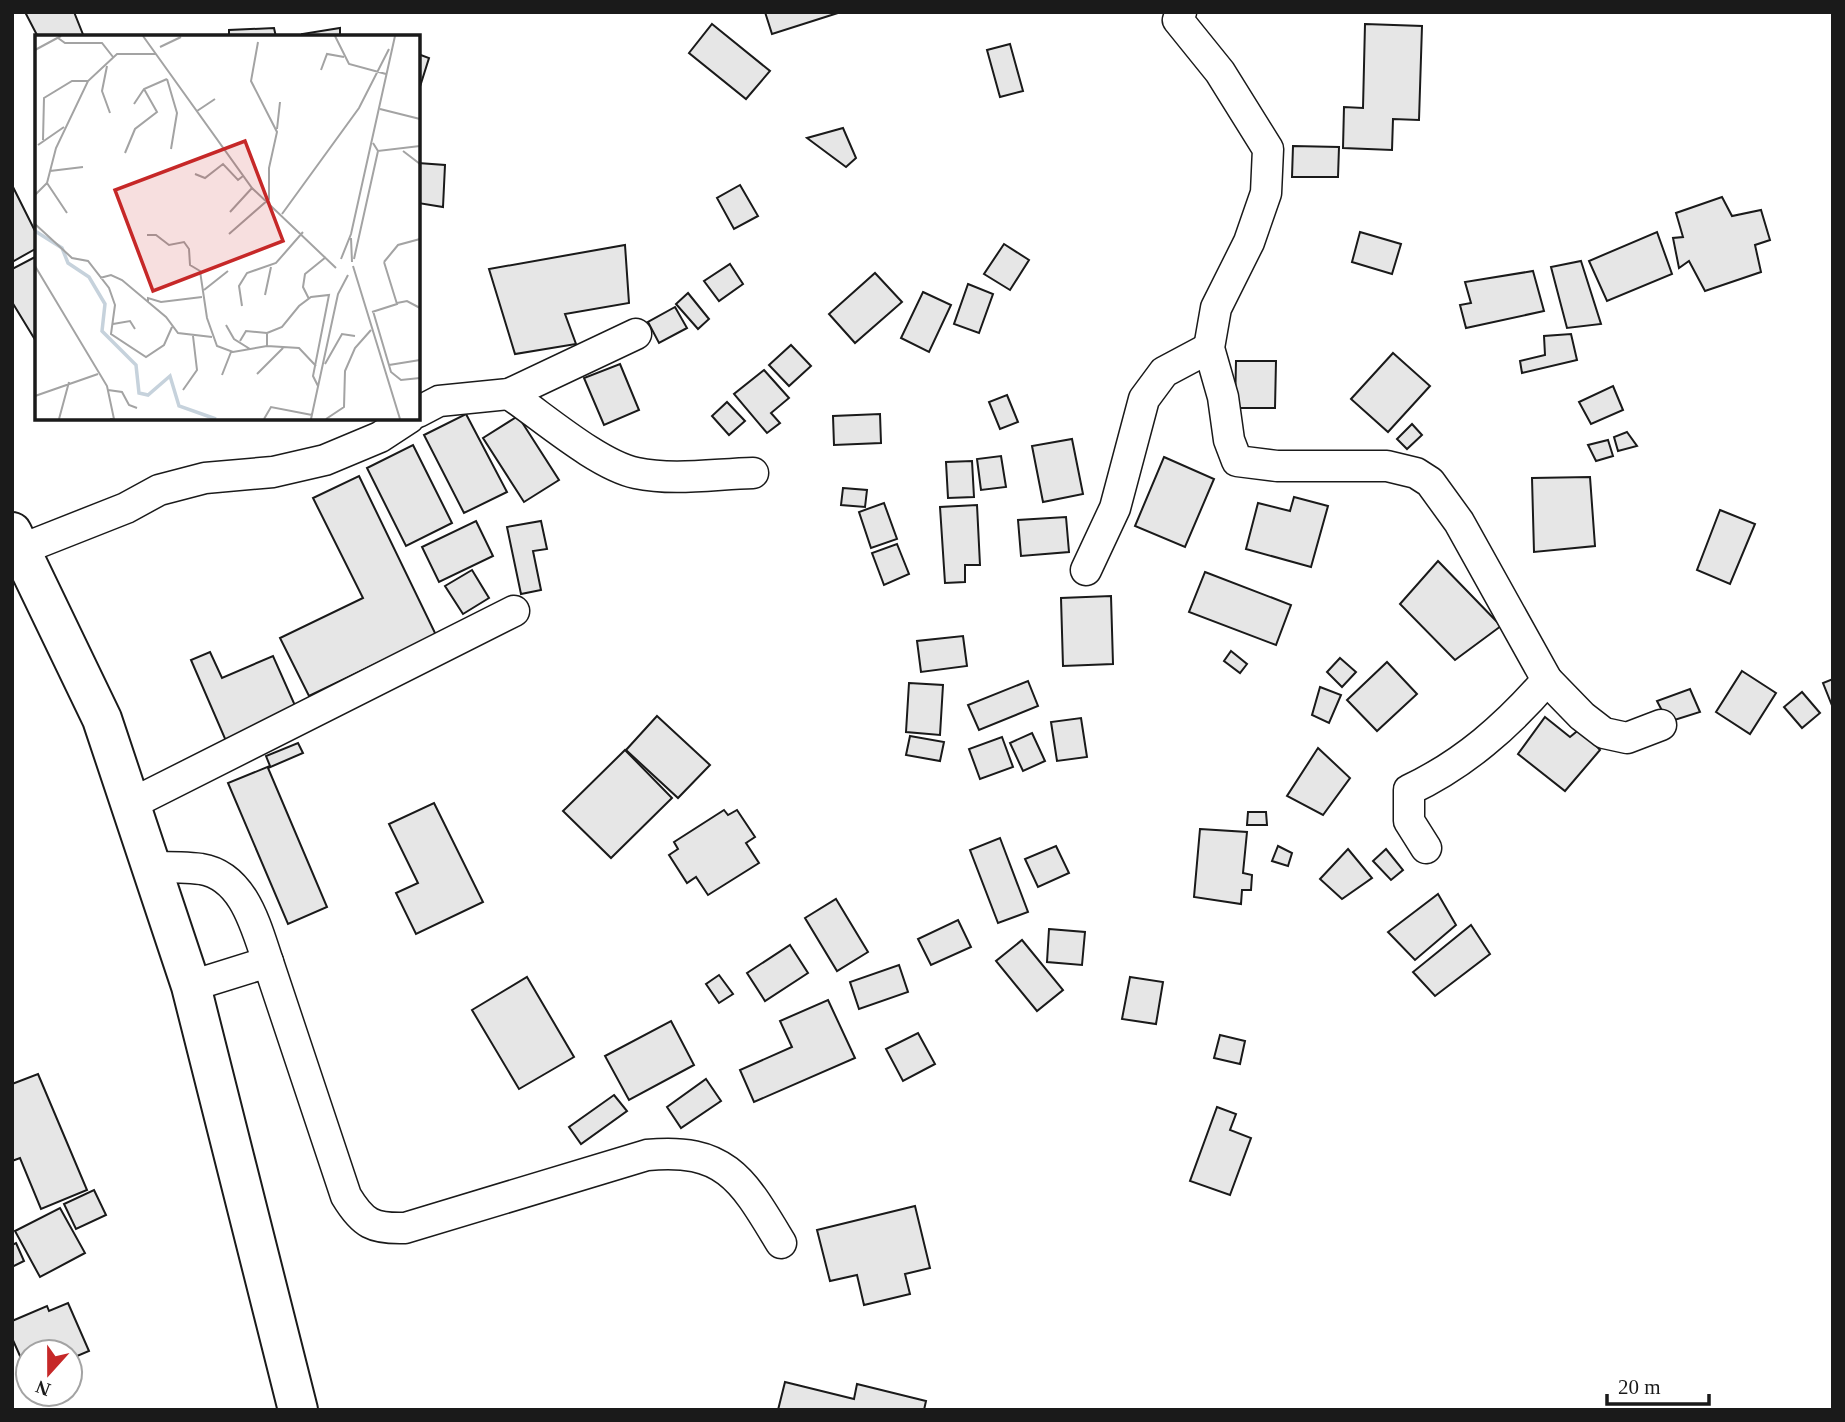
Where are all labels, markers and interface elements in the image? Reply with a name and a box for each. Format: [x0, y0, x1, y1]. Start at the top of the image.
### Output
inset map [35, 35, 420, 420]
north arrow [14, 1338, 84, 1408]
scale bar [1607, 1362, 1708, 1406]
text: 20 m [1618, 1375, 1661, 1399]
text: N [33, 1376, 53, 1401]

